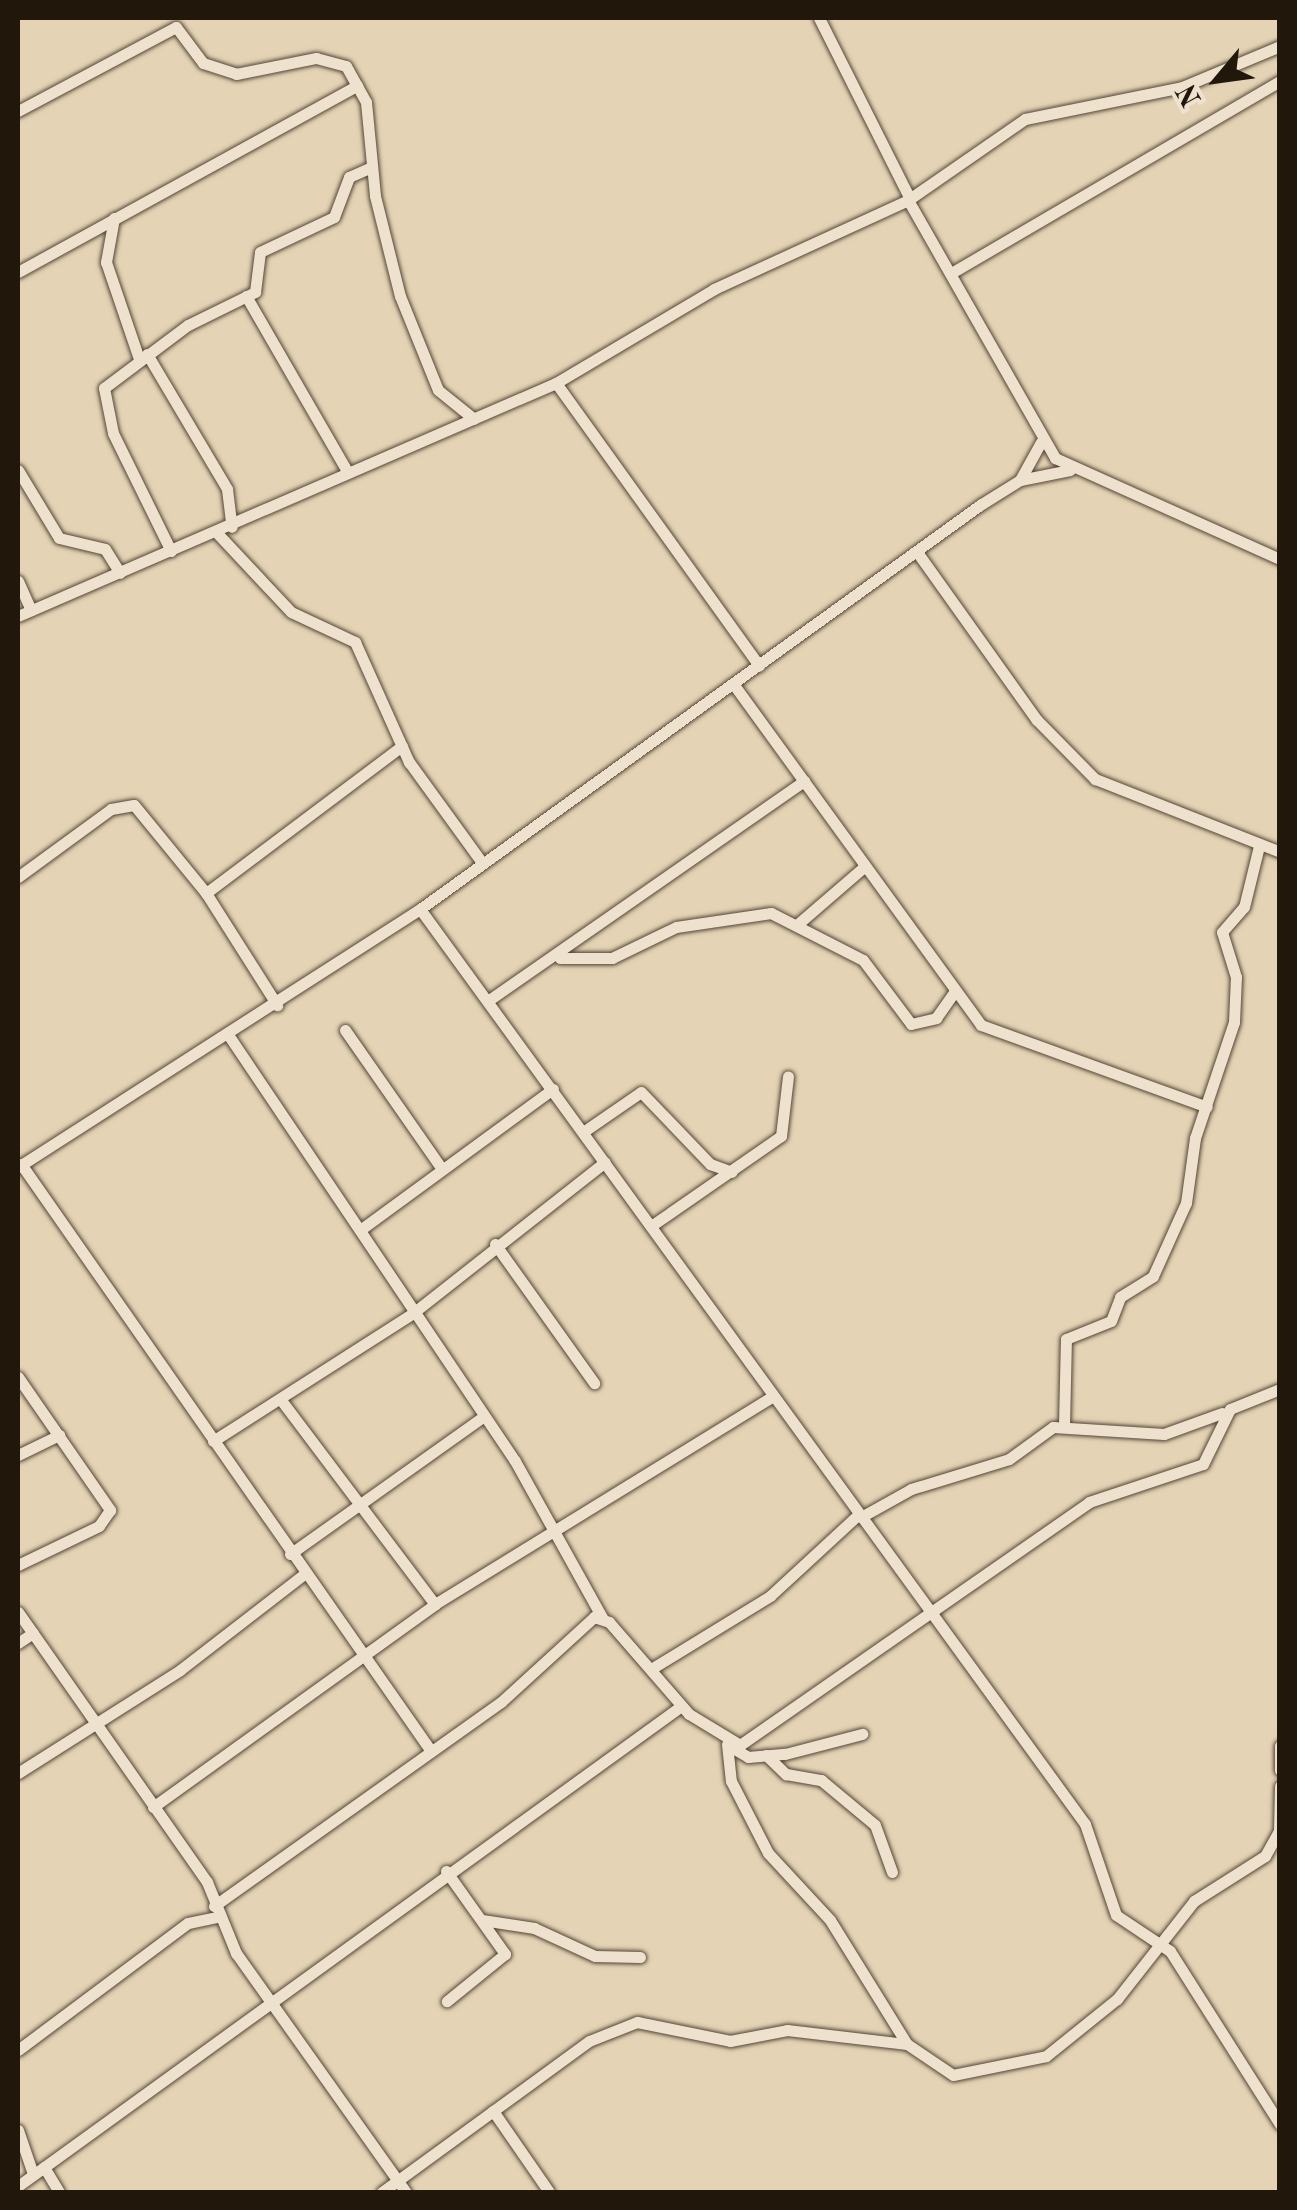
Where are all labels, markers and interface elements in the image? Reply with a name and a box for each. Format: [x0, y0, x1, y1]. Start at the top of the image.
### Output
north arrow [1167, 30, 1267, 130]
text: N [1173, 78, 1208, 111]

